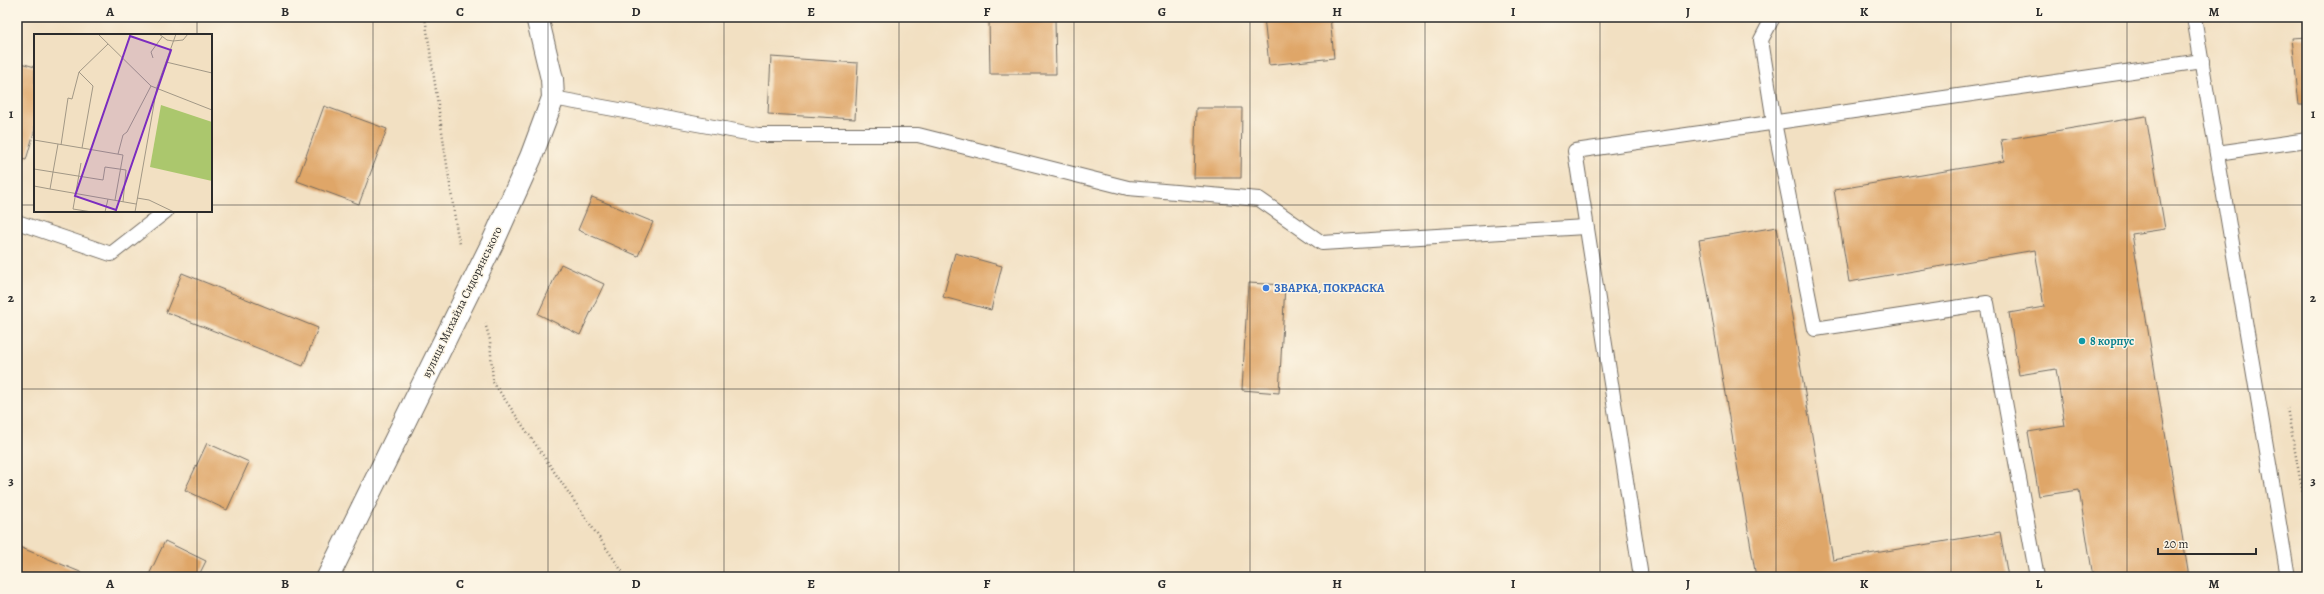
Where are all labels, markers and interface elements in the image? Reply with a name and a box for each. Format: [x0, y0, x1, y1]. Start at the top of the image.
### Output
text: A [105, 3, 115, 20]
text: B [281, 3, 289, 20]
text: C [456, 3, 464, 20]
text: D [631, 3, 641, 20]
text: E [807, 3, 815, 20]
text: F [984, 3, 991, 20]
text: G [1158, 3, 1166, 20]
text: H [1332, 3, 1342, 20]
text: I [1511, 3, 1516, 20]
text: J [1686, 3, 1690, 20]
text: K [1860, 3, 1869, 20]
text: L [2036, 3, 2043, 20]
text: M [2209, 3, 2220, 20]
inset map [34, 34, 212, 212]
text: 1 [9, 105, 14, 122]
text: 1 [2311, 105, 2316, 122]
street label: вулиця Михайла Сидорянського [418, 224, 506, 380]
place label: ЗВАРКА, ПОКРАСКА [1274, 280, 1385, 296]
marker: ЗВАРКА, ПОКРАСКА [1261, 283, 1271, 293]
text: 2 [8, 289, 15, 306]
text: 2 [2310, 289, 2317, 306]
place label: 8 корпус [2090, 333, 2134, 349]
marker: 8 корпус [2077, 336, 2087, 346]
text: 3 [8, 472, 14, 489]
text: 3 [2310, 472, 2316, 489]
scale bar [2158, 530, 2256, 556]
text: 20 m [2164, 536, 2188, 552]
text: A [105, 575, 115, 592]
text: B [281, 575, 289, 592]
text: C [456, 575, 464, 592]
text: D [631, 575, 641, 592]
text: E [807, 575, 815, 592]
text: F [984, 575, 991, 592]
text: G [1158, 575, 1166, 592]
text: H [1332, 575, 1342, 592]
text: I [1511, 575, 1516, 592]
text: J [1686, 575, 1690, 592]
text: K [1860, 575, 1869, 592]
text: L [2036, 575, 2043, 592]
text: M [2209, 575, 2220, 592]

